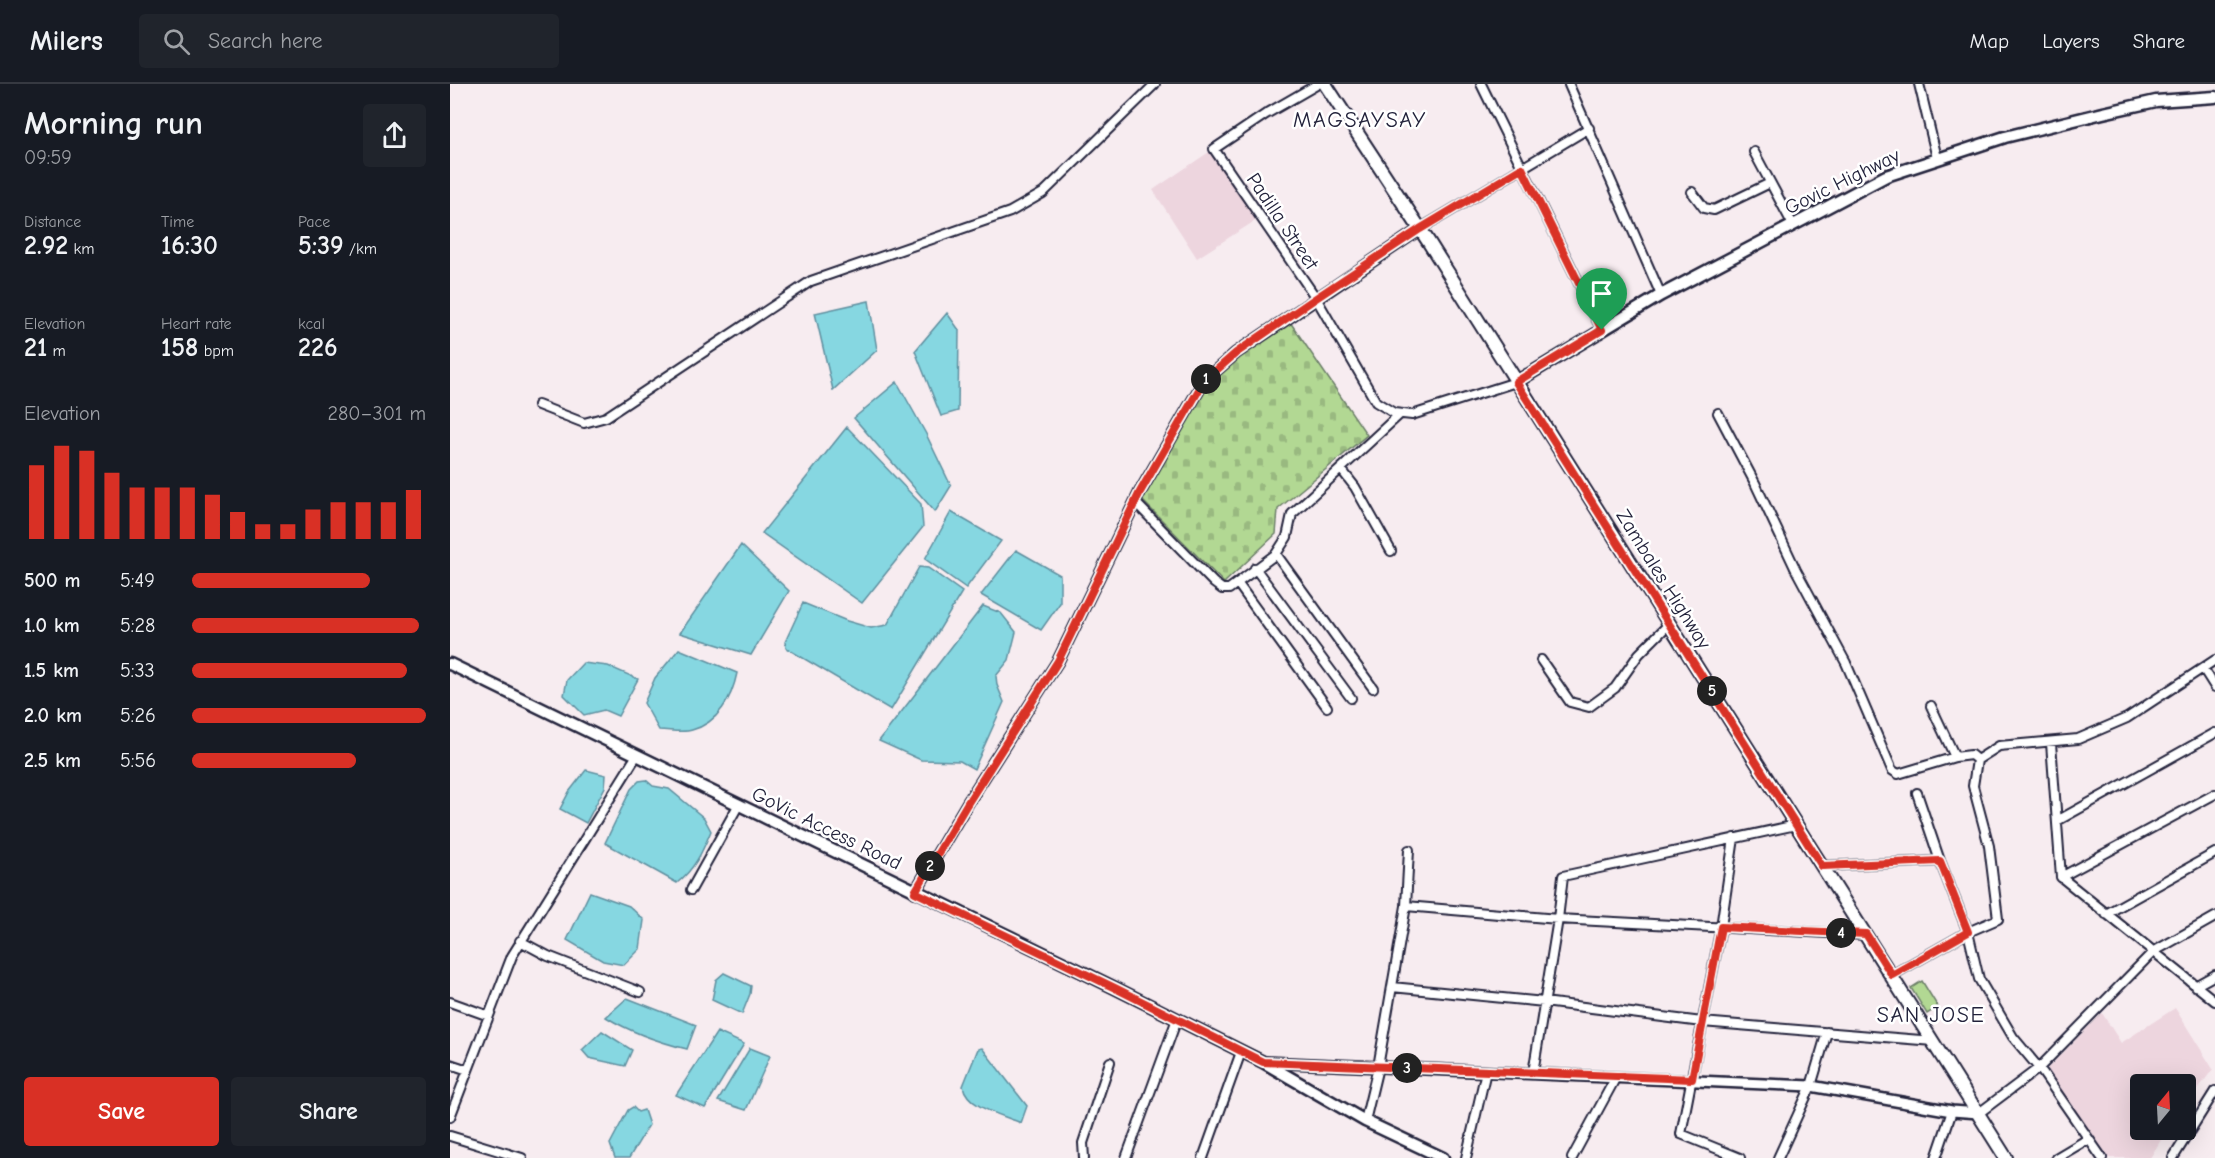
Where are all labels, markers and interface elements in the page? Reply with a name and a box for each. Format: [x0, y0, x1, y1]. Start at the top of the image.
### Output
search box [139, 14, 559, 68]
text: Milers [30, 25, 103, 57]
icon: search [160, 25, 193, 58]
text: Search here [208, 28, 322, 54]
text: Map [1970, 29, 2009, 53]
text: Layers [2042, 29, 2100, 53]
text: Share [2133, 29, 2185, 53]
text: Morning run [24, 104, 203, 142]
button: share [363, 104, 426, 167]
district label: MAGSAYSAY [1293, 107, 1427, 133]
street label: Govic Highway [1781, 144, 1904, 219]
text: 09:59 [24, 146, 72, 169]
street label: Padilla Street [1242, 169, 1324, 275]
text: Distance [24, 213, 81, 231]
text: Time [161, 213, 194, 231]
text: Pace [298, 213, 330, 231]
text: 2.92 [24, 231, 68, 261]
text: 16:30 [161, 231, 218, 261]
text: 5:39 [298, 231, 344, 261]
text: km [68, 240, 95, 258]
text: /km [344, 240, 377, 258]
pin [1576, 268, 1627, 330]
icon: arrive [1585, 277, 1618, 310]
text: Elevation [24, 315, 85, 333]
text: Heart rate [161, 315, 232, 333]
text: kcal [298, 315, 325, 333]
text: 21 [24, 333, 47, 363]
text: 158 [161, 333, 198, 363]
text: 226 [298, 333, 338, 363]
text: m [47, 342, 66, 360]
text: bpm [198, 342, 234, 360]
pin: 1 [1191, 364, 1221, 394]
text: 1 [1203, 370, 1209, 388]
text: Elevation [24, 402, 101, 425]
text: 280–301 m [328, 402, 426, 425]
street label: Zambales Highway [1611, 505, 1716, 653]
text: 500 m [24, 569, 81, 592]
text: 5:49 [120, 569, 155, 592]
text: 1.0 km [24, 614, 80, 637]
text: 5:28 [120, 614, 155, 637]
text: 1.5 km [24, 659, 79, 682]
text: 5:33 [120, 659, 155, 682]
pin: 5 [1697, 676, 1727, 706]
text: 5 [1708, 682, 1716, 700]
text: 2.0 km [24, 704, 82, 727]
text: 5:26 [120, 704, 156, 727]
text: 2.5 km [24, 749, 81, 772]
text: 5:56 [120, 749, 156, 772]
street label: GoVic Access Road [748, 782, 905, 875]
pin: 2 [915, 851, 945, 881]
text: 2 [926, 857, 934, 875]
pin: 4 [1826, 918, 1856, 948]
text: 4 [1837, 924, 1845, 942]
district label: SAN JOSE [1877, 1002, 1985, 1028]
pin: 3 [1392, 1053, 1422, 1083]
text: 3 [1403, 1059, 1411, 1077]
north arrow [2130, 1074, 2196, 1140]
map controls [2130, 1074, 2196, 1140]
button: Save [24, 1077, 219, 1146]
button: Share [231, 1077, 426, 1146]

